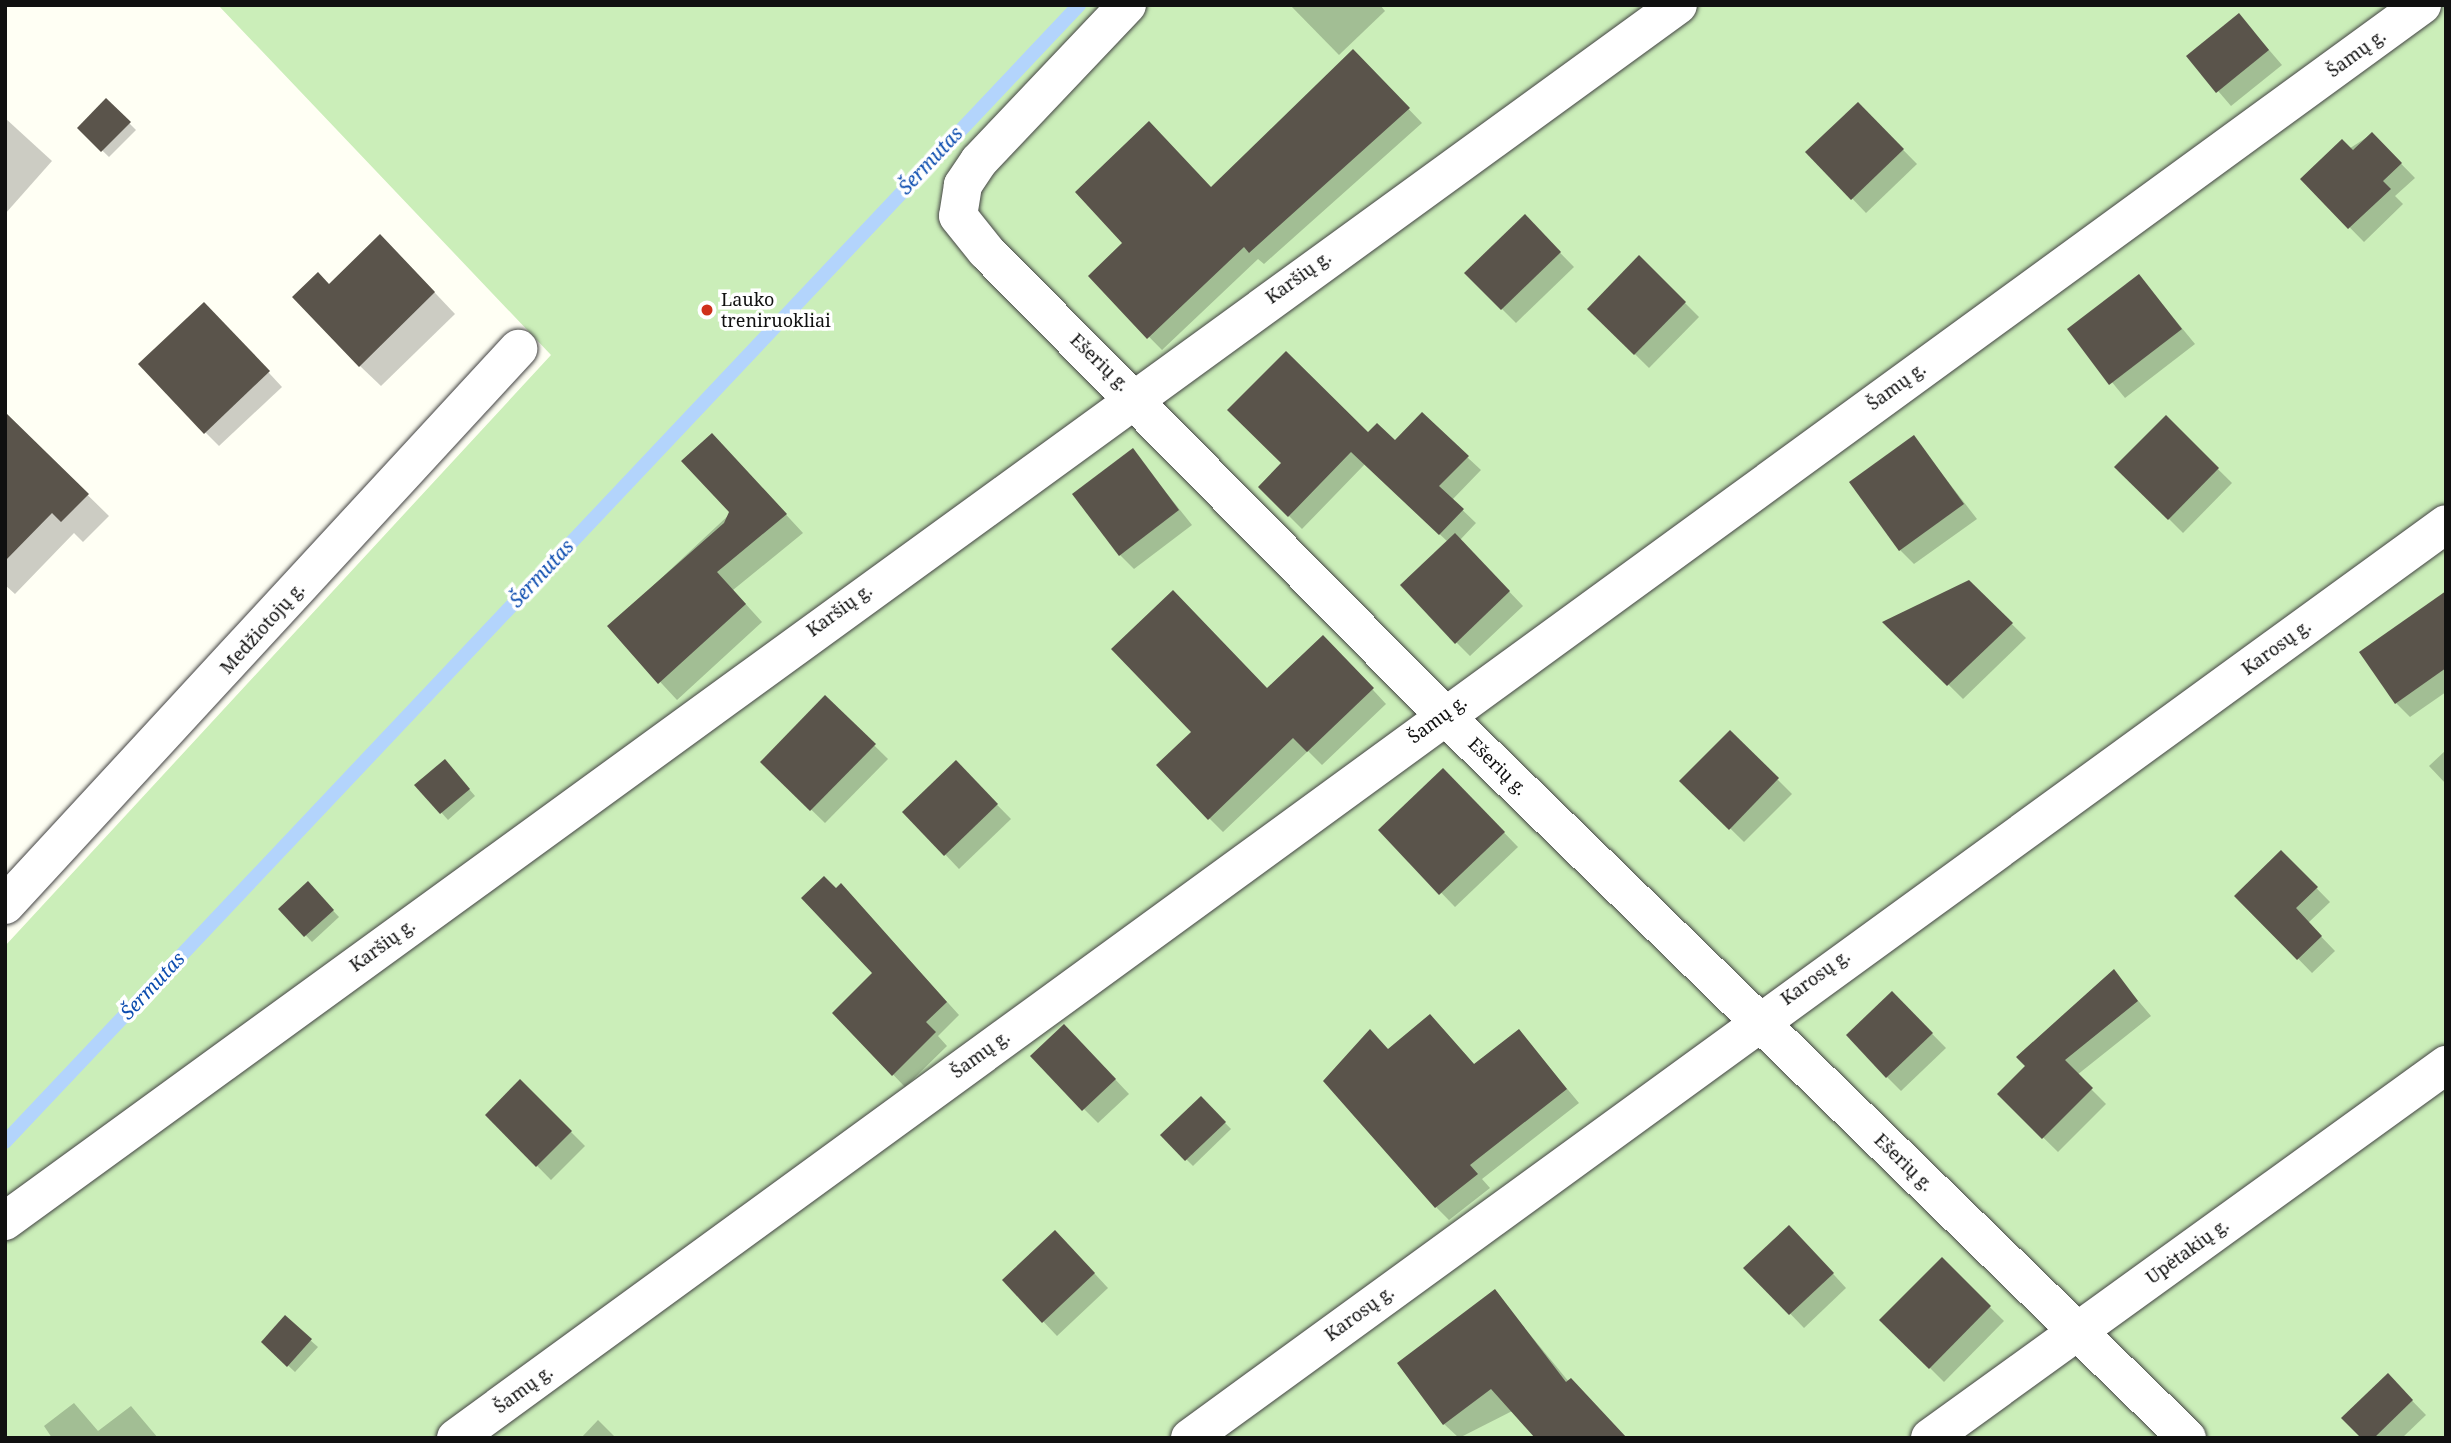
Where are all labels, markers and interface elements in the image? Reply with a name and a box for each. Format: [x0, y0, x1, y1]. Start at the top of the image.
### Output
street label: Šamų g. [2322, 25, 2390, 81]
water label: Šermutas [894, 123, 968, 199]
street label: Karšių g. [1261, 246, 1335, 308]
place label: Lauko treniruokliai [721, 289, 831, 332]
marker: Lauko treniruokliai [699, 302, 715, 318]
street label: Ešerių g. [1066, 329, 1134, 395]
street label: Šamų g. [1862, 358, 1930, 414]
water label: Šermutas [505, 536, 579, 612]
street label: Medžiotojų g. [215, 578, 309, 678]
street label: Karšių g. [802, 579, 876, 641]
street label: Karosų g. [2237, 615, 2315, 679]
street label: Šamų g. [1403, 691, 1471, 747]
street label: Ešerių g. [1464, 733, 1532, 799]
street label: Karšių g. [345, 914, 419, 976]
street label: Karosų g. [1776, 945, 1854, 1009]
water label: Šermutas [116, 948, 190, 1024]
street label: Šamų g. [946, 1026, 1014, 1082]
street label: Ešerių g. [1870, 1129, 1938, 1195]
street label: Upėtakių g. [2142, 1214, 2232, 1288]
street label: Karosų g. [1320, 1281, 1398, 1345]
street label: Šamų g. [489, 1361, 557, 1417]

